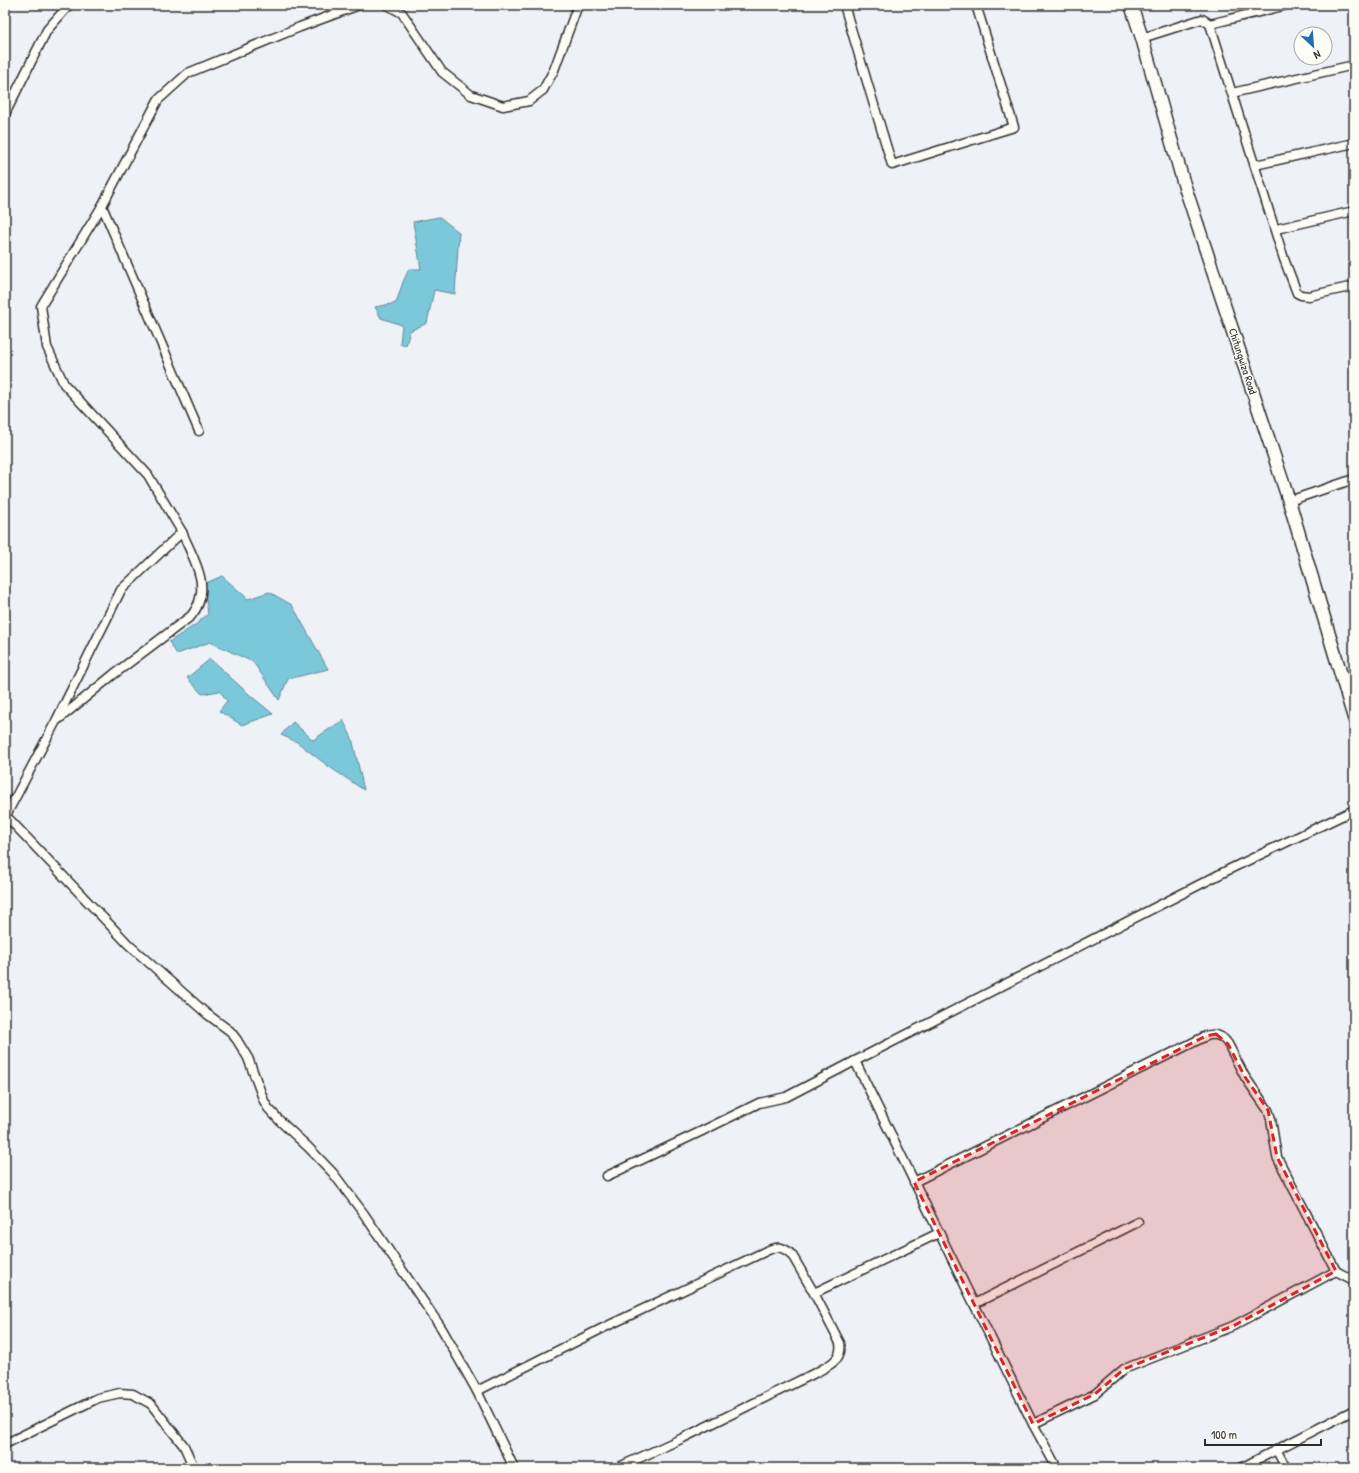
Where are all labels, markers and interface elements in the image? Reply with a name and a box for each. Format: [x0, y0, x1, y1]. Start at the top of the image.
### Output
north arrow [1293, 26, 1333, 66]
text: N [1312, 47, 1323, 63]
street label: Chitungwiza Road [1226, 326, 1260, 396]
scale bar [1205, 1421, 1321, 1447]
text: 100 m [1211, 1426, 1237, 1443]

